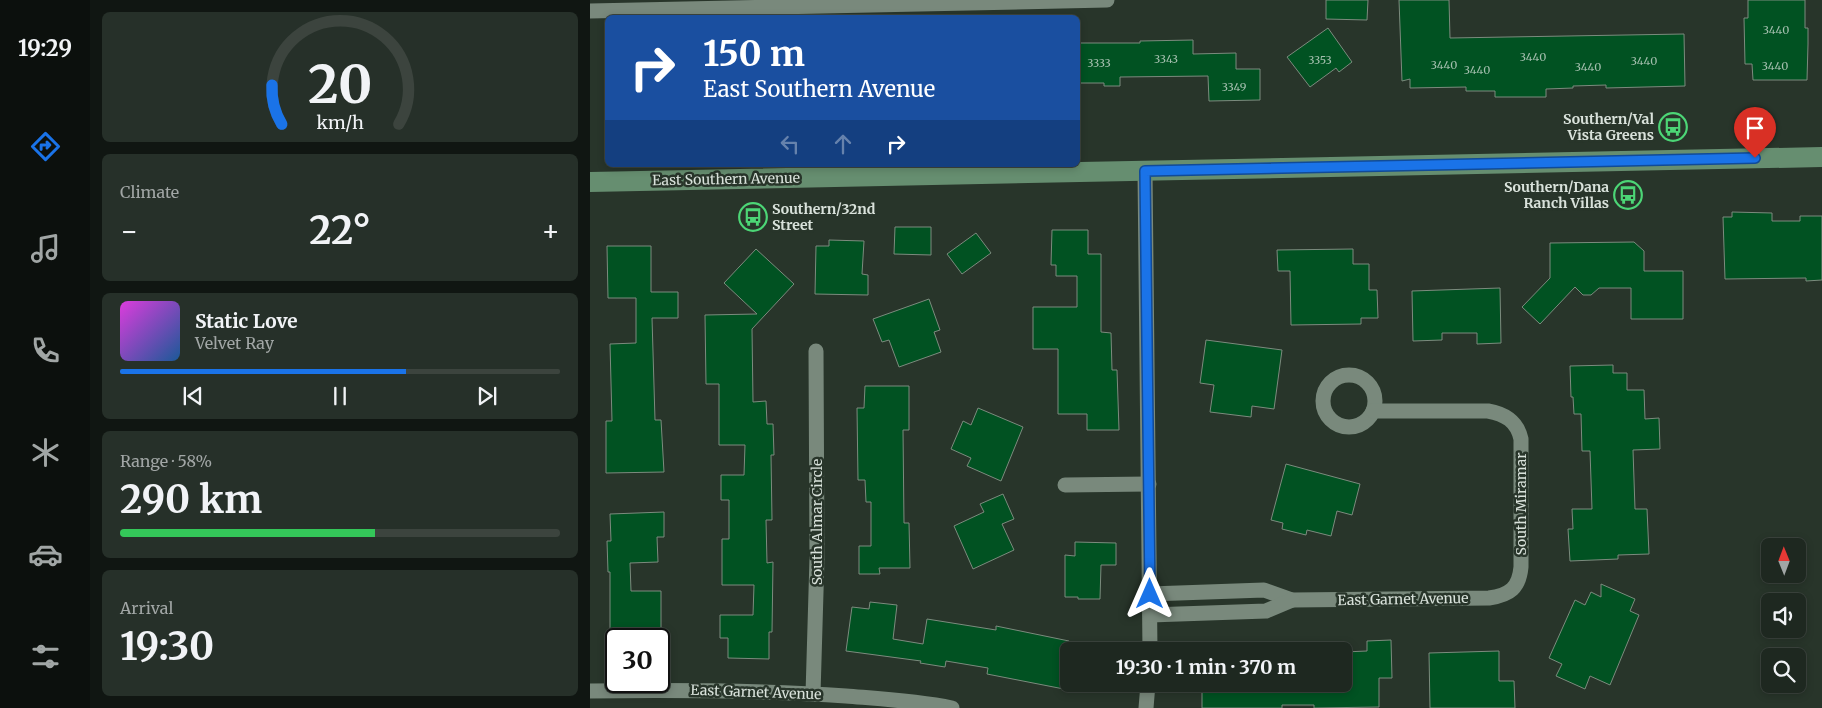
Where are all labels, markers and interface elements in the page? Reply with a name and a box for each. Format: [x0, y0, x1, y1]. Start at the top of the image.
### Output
house number: 3440 [1763, 23, 1789, 37]
text: 150 m [703, 32, 805, 76]
text: 19:29 [18, 34, 72, 62]
icon: right [620, 35, 685, 100]
house number: 3440 [1520, 50, 1546, 64]
text: 20 [308, 52, 372, 117]
house number: 3343 [1154, 52, 1178, 66]
house number: 3353 [1308, 53, 1332, 67]
house number: 3440 [1631, 54, 1657, 68]
house number: 3333 [1087, 56, 1111, 70]
house number: 3440 [1431, 58, 1457, 72]
house number: 3440 [1762, 59, 1788, 73]
house number: 3440 [1575, 60, 1601, 74]
house number: 3440 [1464, 63, 1490, 77]
text: East Southern Avenue [703, 75, 935, 103]
house number: 3349 [1222, 80, 1247, 94]
pin [1734, 107, 1776, 158]
place label: Southern/Val Vista Greens [1563, 110, 1654, 144]
text: km/h [316, 111, 364, 134]
bus stop icon: Southern/Val Vista Greens [1658, 112, 1688, 142]
icon: arrive [1741, 114, 1769, 142]
icon: directions [28, 129, 63, 164]
icon: left [776, 130, 804, 158]
icon: ahead [829, 130, 857, 158]
icon: right [882, 130, 910, 158]
street label: East Southern Avenue [652, 169, 800, 189]
place label: Southern/Dana Ranch Villas [1504, 178, 1609, 212]
bus stop icon: Southern/Dana Ranch Villas [1613, 180, 1643, 210]
text: Climate [120, 182, 179, 202]
place label: Southern/32nd Street [772, 200, 876, 234]
bus stop icon: Southern/32nd Street [738, 202, 768, 232]
text: 22° [309, 207, 371, 254]
text: − [120, 213, 139, 249]
text: + [541, 213, 560, 249]
icon: music [28, 231, 63, 266]
text: Static Love [195, 309, 298, 333]
icon: phone [28, 333, 63, 368]
text: Velvet Ray [195, 333, 274, 353]
icon: previous [179, 382, 207, 410]
icon: pause [326, 382, 354, 410]
icon: next [473, 382, 501, 410]
icon: climate [28, 435, 63, 470]
text: Range · 58% [120, 451, 212, 471]
street label: South Miramar [1512, 453, 1530, 555]
street label: South Almar Circle [808, 459, 826, 585]
text: 290 km [120, 476, 262, 523]
icon: car [28, 537, 63, 572]
north arrow [1761, 538, 1806, 582]
map controls [1761, 538, 1806, 693]
position arrow [1123, 567, 1175, 619]
street label: East Garnet Avenue [1337, 589, 1469, 609]
button: sound [1761, 593, 1806, 638]
text: Arrival [120, 598, 173, 618]
text: 19:30 [120, 623, 214, 670]
speed limit sign: 30 [605, 628, 670, 693]
icon: filters [28, 639, 63, 674]
button: search [1761, 648, 1806, 693]
text: 19:30 · 1 min · 370 m [1116, 655, 1296, 679]
street label: East Garnet Avenue [690, 681, 822, 703]

